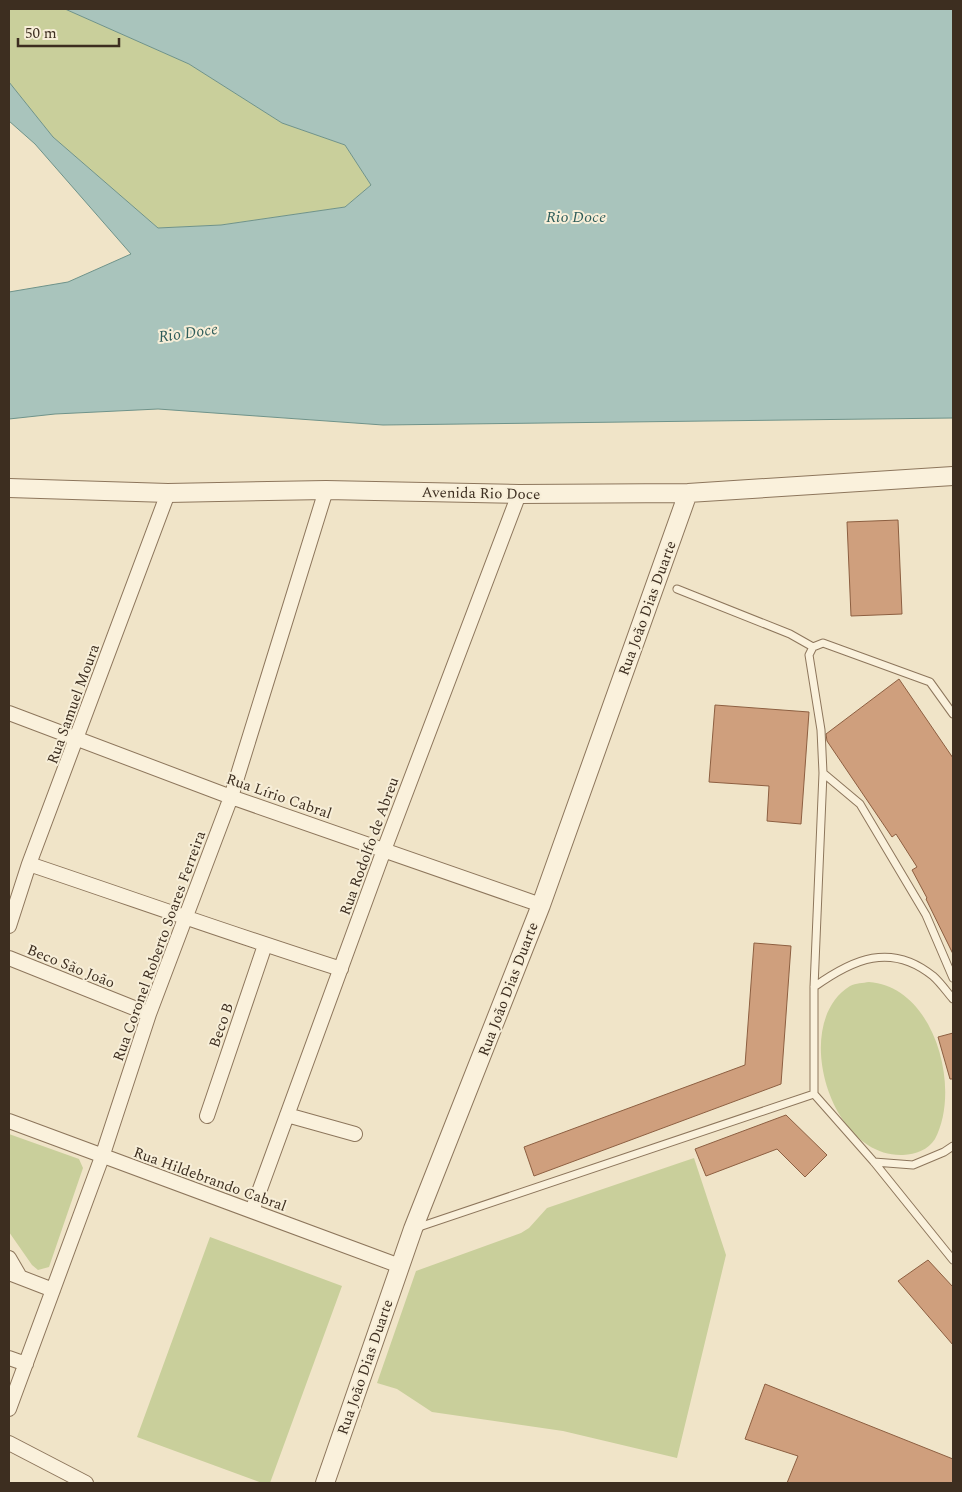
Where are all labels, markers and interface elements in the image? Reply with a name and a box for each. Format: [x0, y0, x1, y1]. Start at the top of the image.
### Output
scale bar [18, 15, 119, 47]
text: 50 m [25, 22, 57, 45]
water label: Rio Doce [546, 205, 606, 229]
water label: Rio Doce [157, 317, 220, 349]
street label: Avenida Rio Doce [421, 481, 541, 506]
street label: Rua João Dias Duarte [612, 537, 683, 679]
street label: Rua Samuel Moura [41, 640, 106, 767]
street label: Rua Lírio Cabral [223, 768, 335, 825]
street label: Rua Rodolfo de Abreu [334, 774, 405, 919]
street label: Rua Coronel Roberto Soares Ferreira [107, 827, 212, 1065]
street label: Rua João Dias Duarte [472, 919, 545, 1060]
street label: Beco São João [23, 938, 118, 995]
street label: Beco B [203, 999, 240, 1051]
street label: Rua Hildebrando Cabral [130, 1141, 290, 1218]
street label: Rua João Dias Duarte [331, 1296, 399, 1438]

